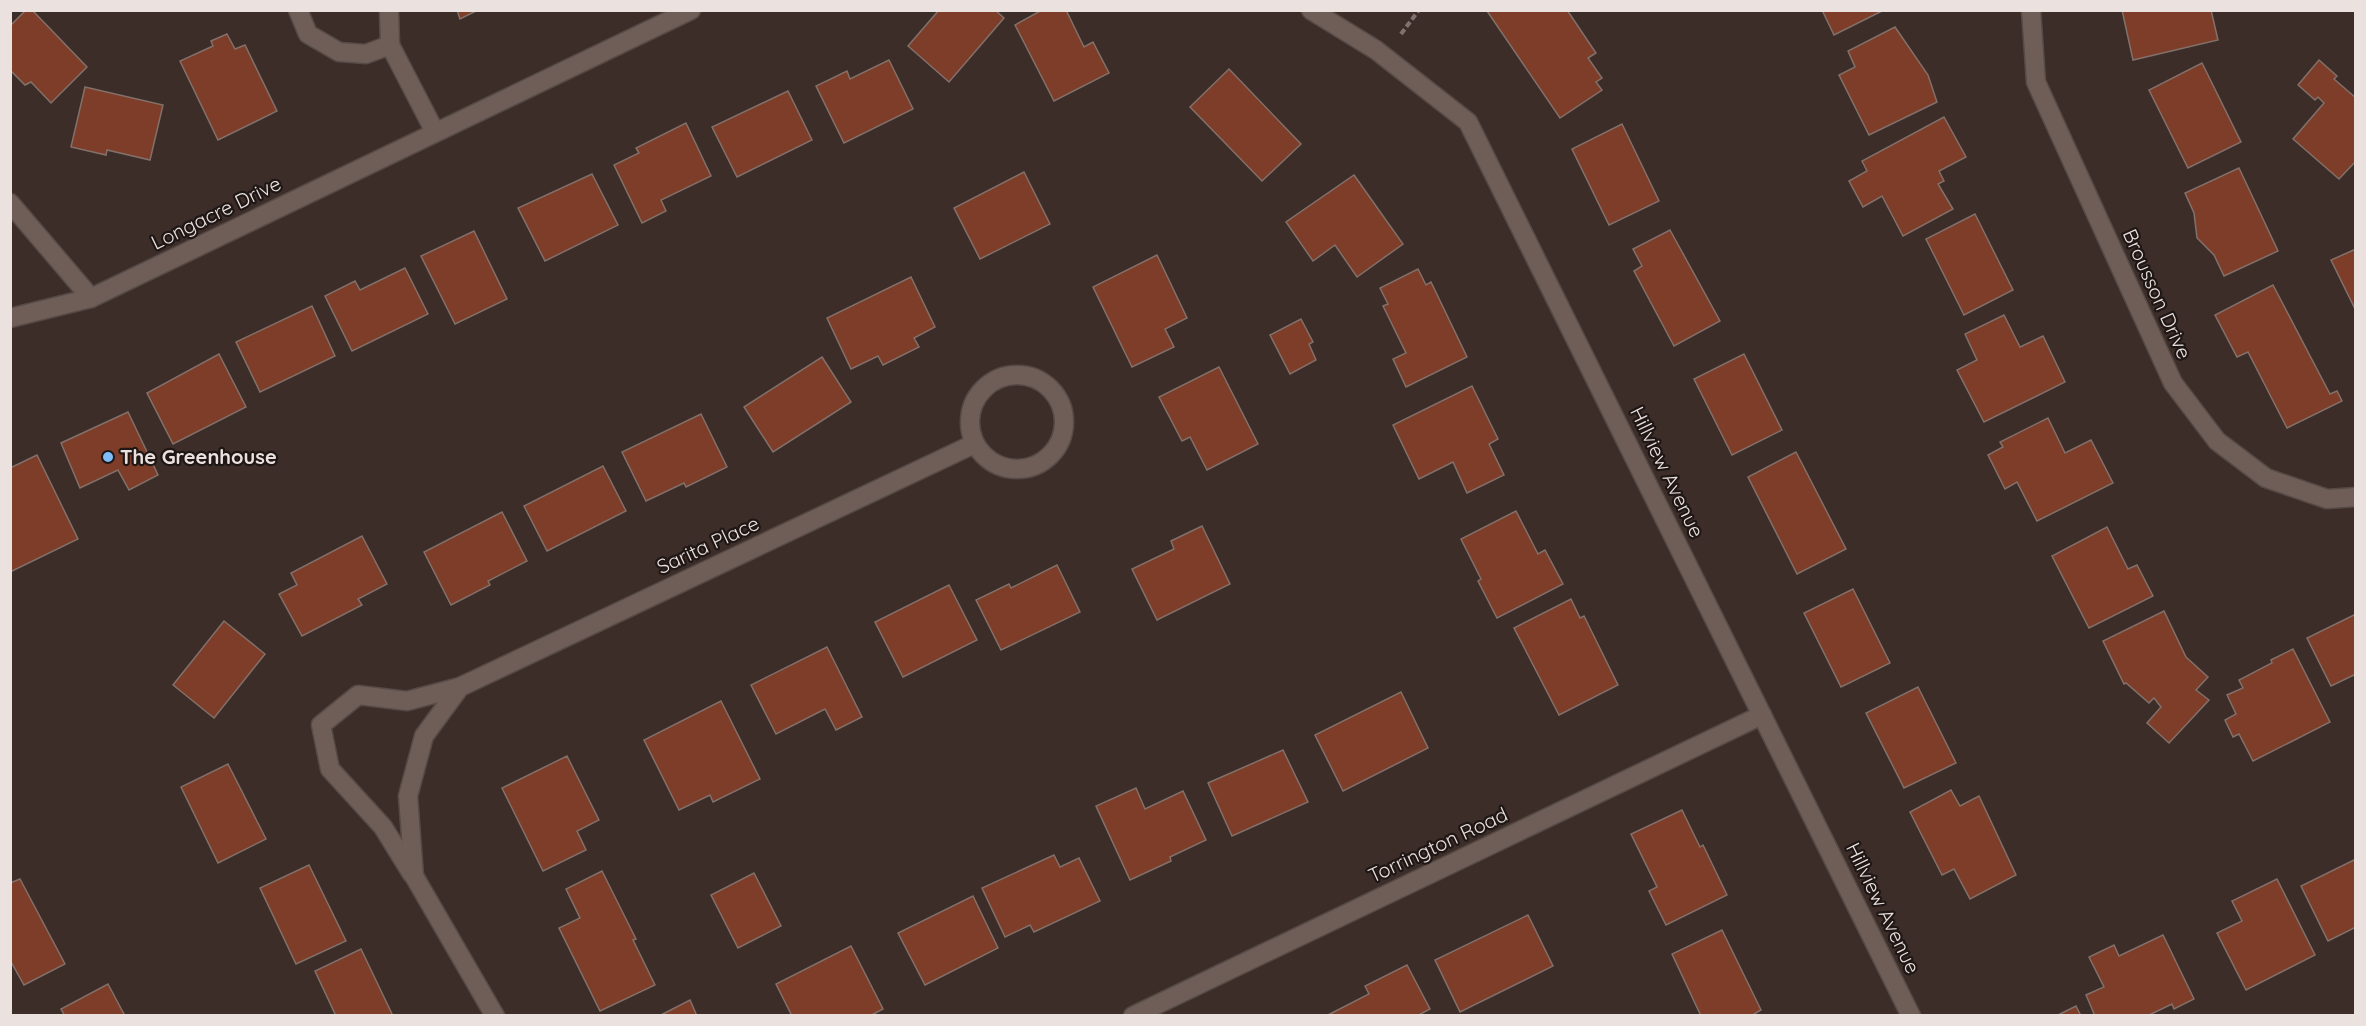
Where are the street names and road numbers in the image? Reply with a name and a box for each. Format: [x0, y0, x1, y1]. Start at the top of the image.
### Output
street label: Longacre Drive [147, 170, 285, 255]
street label: Brousson Drive [2118, 225, 2197, 363]
street label: Hillview Avenue [1625, 402, 1710, 541]
street label: Sarita Place [653, 510, 763, 579]
street label: Torrington Road [1364, 801, 1511, 888]
street label: Hillview Avenue [1841, 838, 1926, 977]

